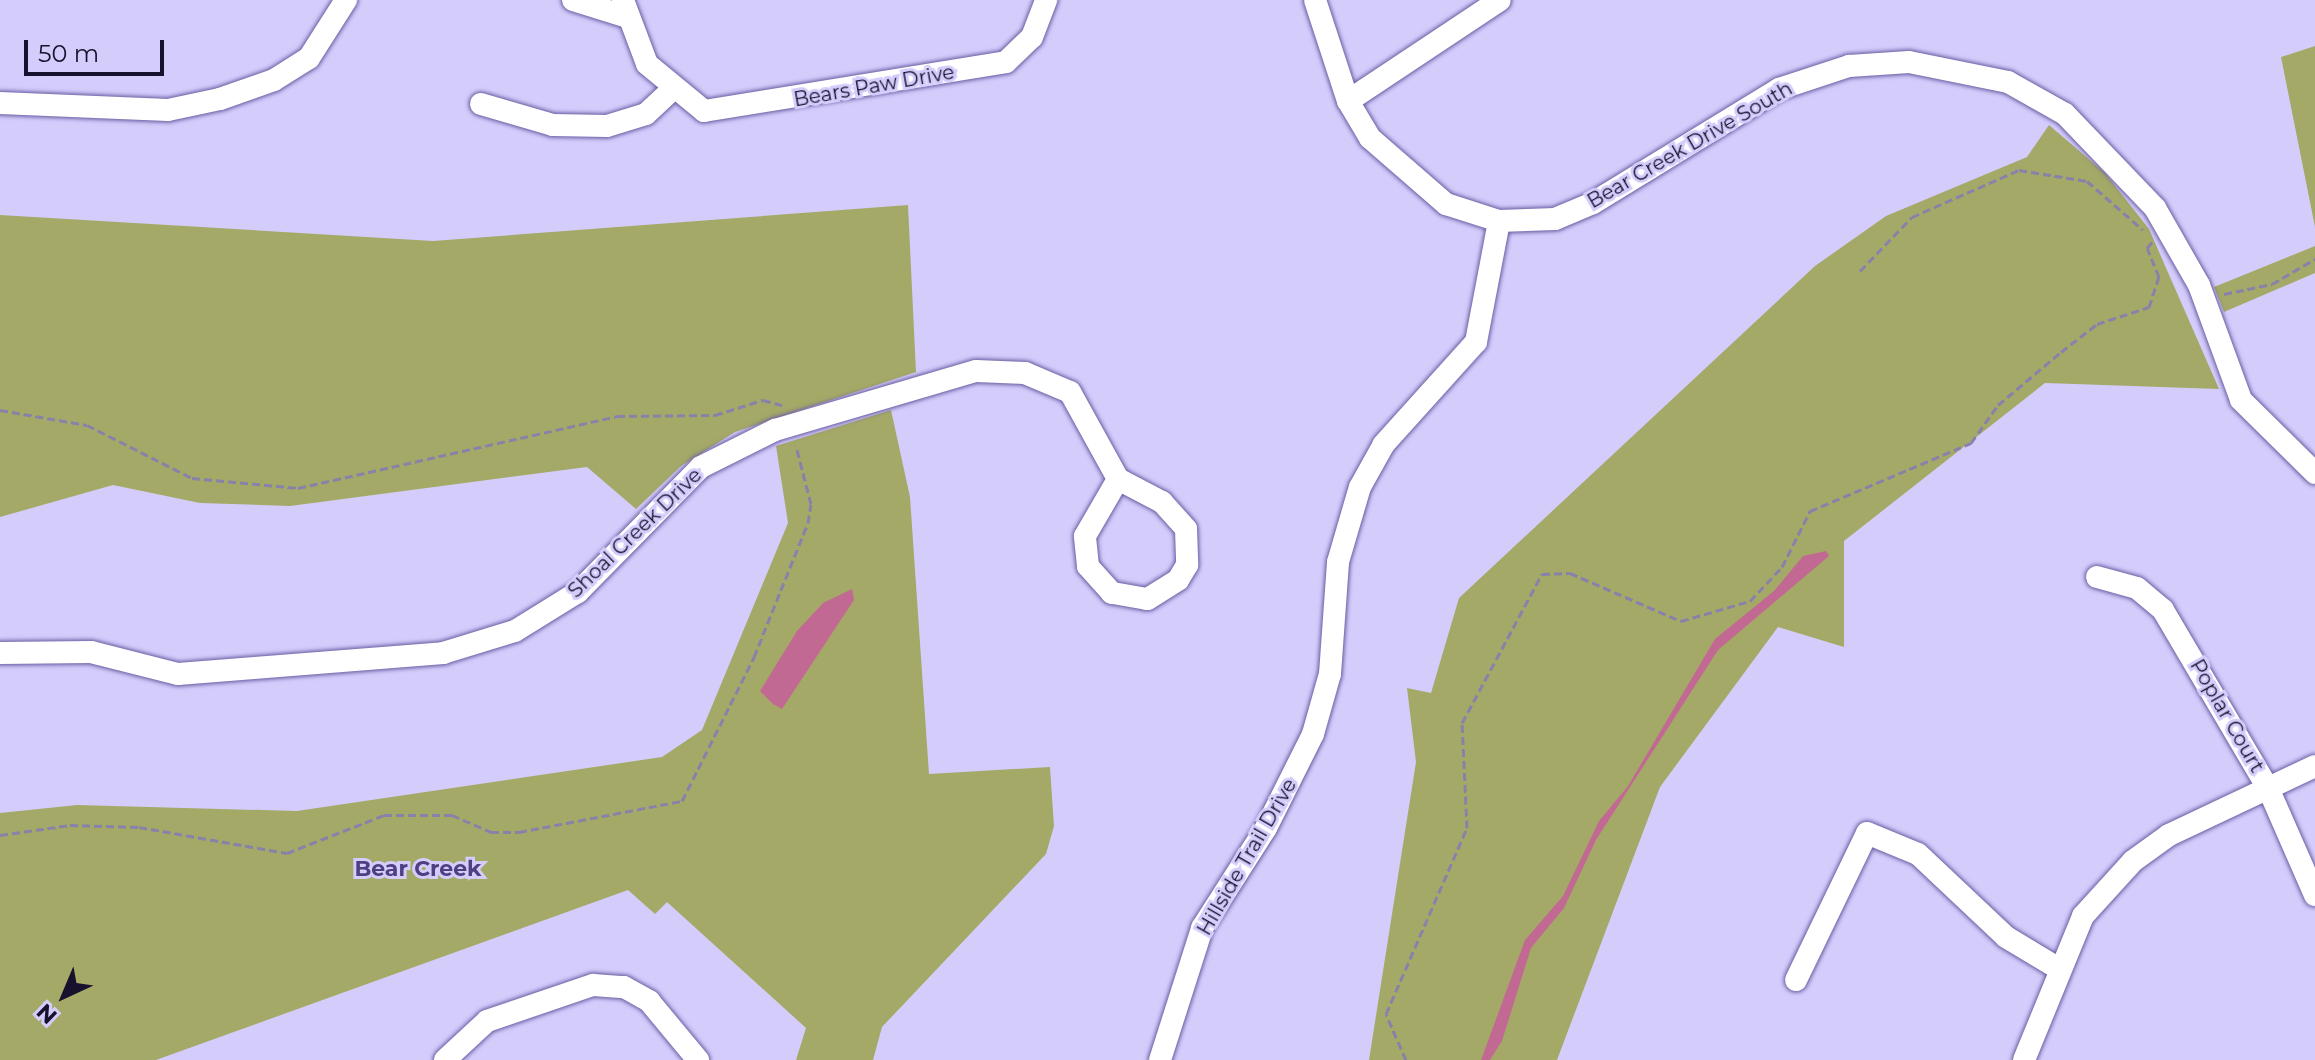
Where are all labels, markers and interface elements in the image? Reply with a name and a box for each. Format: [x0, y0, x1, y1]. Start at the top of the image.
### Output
scale bar [28, 24, 168, 74]
text: 50 m [38, 39, 99, 68]
street label: Bears Paw Drive [792, 60, 956, 112]
street label: Bear Creek Drive South [1583, 76, 1797, 214]
street label: Shoal Creek Drive [563, 463, 707, 603]
street label: Poplar Court [2185, 655, 2269, 777]
street label: Hillside Trail Drive [1192, 774, 1302, 940]
district label: Bear Creek [354, 856, 482, 882]
north arrow [24, 956, 104, 1036]
text: N [31, 998, 63, 1030]

